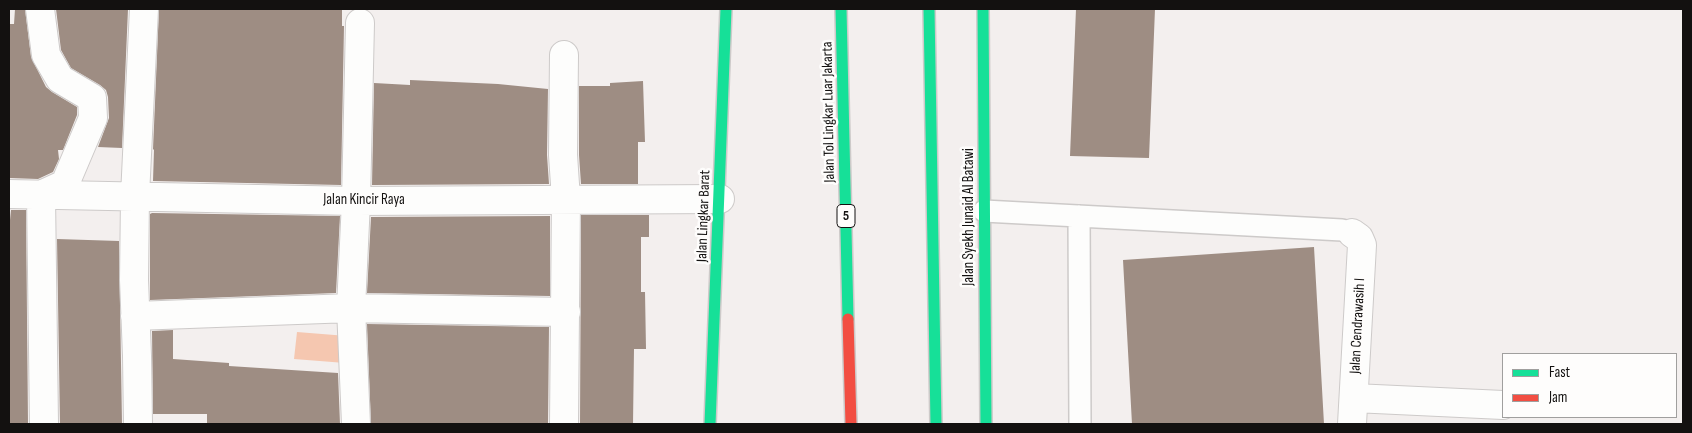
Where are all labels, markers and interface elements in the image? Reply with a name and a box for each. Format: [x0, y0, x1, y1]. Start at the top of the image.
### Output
street label: Jalan Tol Lingkar Luar Jakarta [819, 41, 839, 183]
street label: Jalan Syekh Junaid Al Batawi [960, 148, 978, 286]
street label: Jalan Lingkar Barat [693, 170, 715, 262]
street label: Jalan Kincir Raya [323, 191, 405, 209]
road number: 5 [837, 205, 855, 228]
street label: Jalan Cendrawasih I [1347, 278, 1369, 374]
legend [1502, 353, 1677, 418]
text: Fast [1549, 363, 1570, 382]
text: Jam [1549, 388, 1567, 407]

